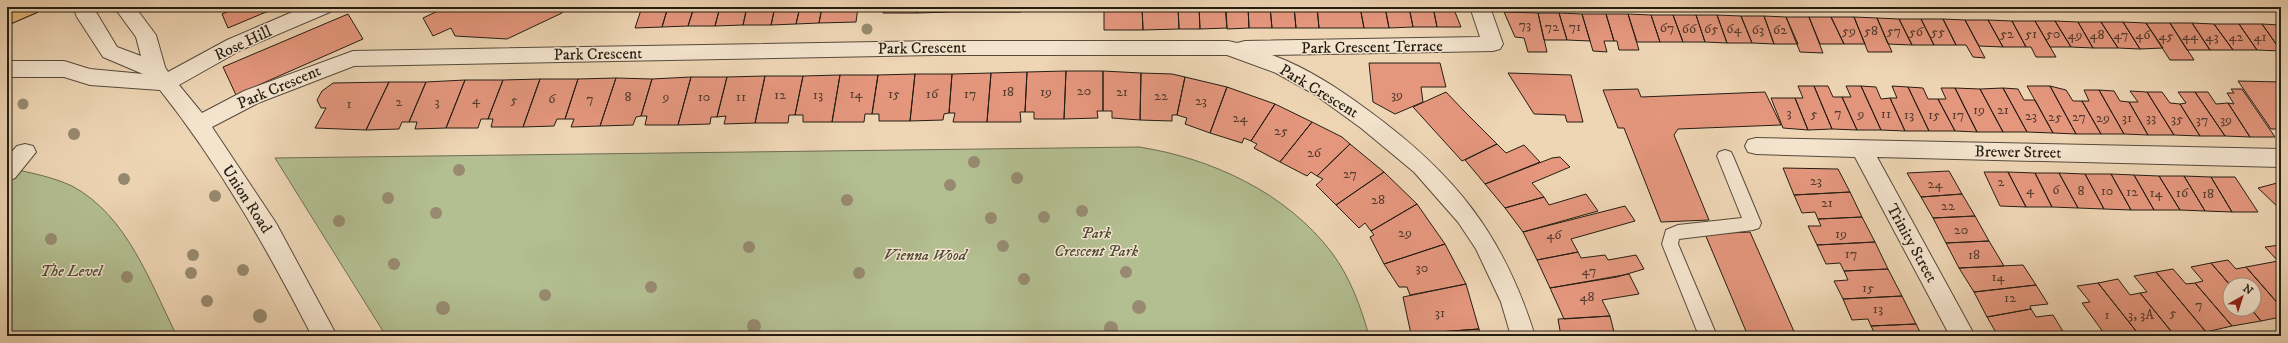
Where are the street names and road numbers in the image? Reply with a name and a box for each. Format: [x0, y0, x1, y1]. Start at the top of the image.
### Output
street label: Rose Hill [211, 21, 275, 65]
street label: Park Crescent Terrace [1301, 36, 1443, 58]
street label: Park Crescent [877, 37, 967, 59]
street label: Park Crescent [553, 43, 643, 65]
street label: Park Crescent [234, 60, 324, 114]
street label: Park Crescent [1276, 60, 1362, 122]
street label: Brewer Street [1974, 141, 2062, 163]
street label: Union Road [218, 161, 276, 237]
street label: Trinity Street [1882, 200, 1942, 286]

